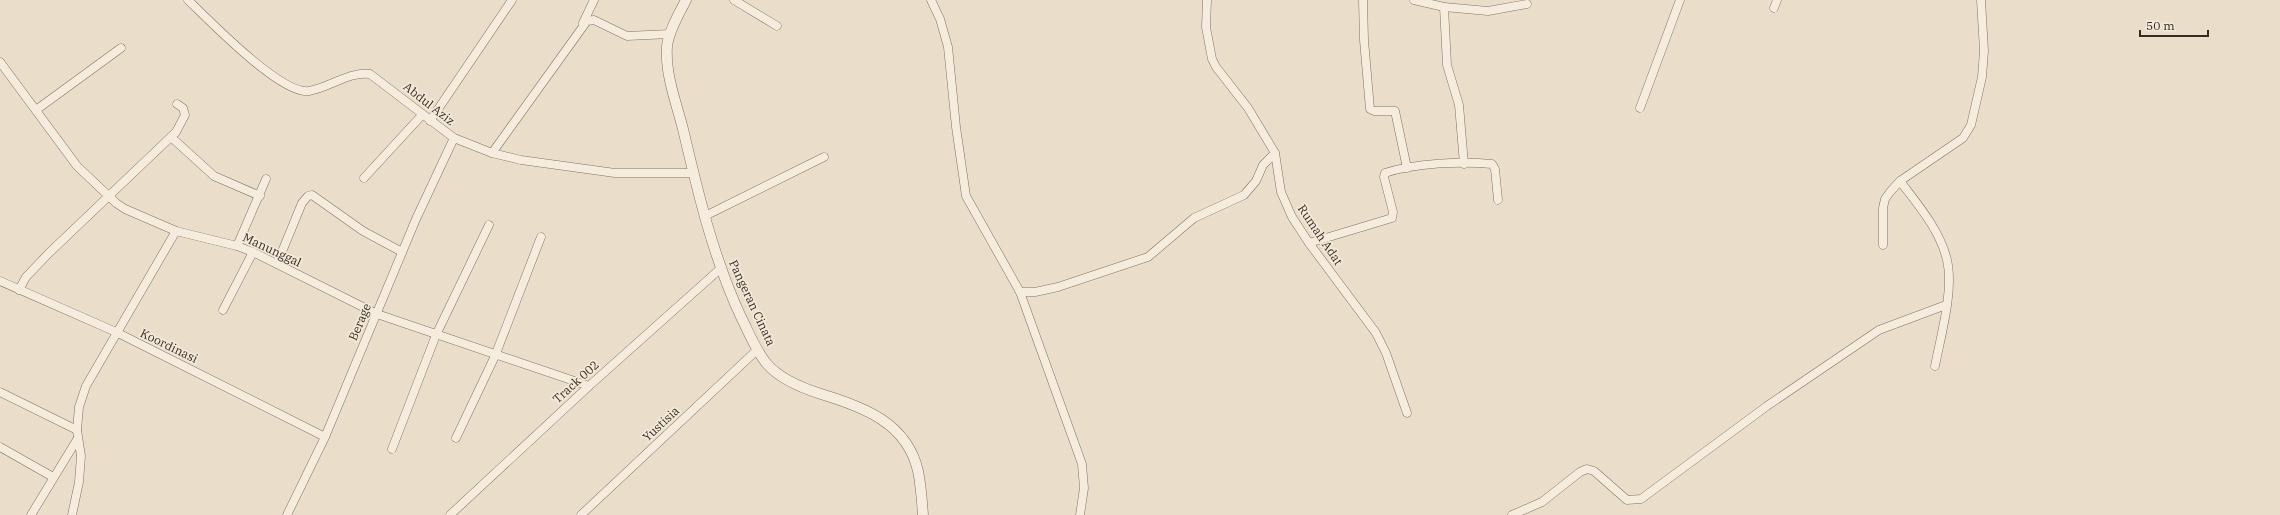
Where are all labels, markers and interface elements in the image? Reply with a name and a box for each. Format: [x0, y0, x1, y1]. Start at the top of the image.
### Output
scale bar [2140, 12, 2208, 38]
text: 50 m [2146, 18, 2175, 33]
street label: Abdul Aziz [401, 79, 458, 128]
street label: Rumah Adat [1295, 202, 1346, 268]
street label: Manunggal [241, 229, 304, 270]
street label: Pangeran Cinata [726, 257, 779, 349]
street label: Berage [345, 301, 374, 343]
street label: Koordinasi [138, 325, 201, 366]
street label: Track 002 [549, 357, 602, 406]
street label: Yustisia [639, 403, 682, 444]

